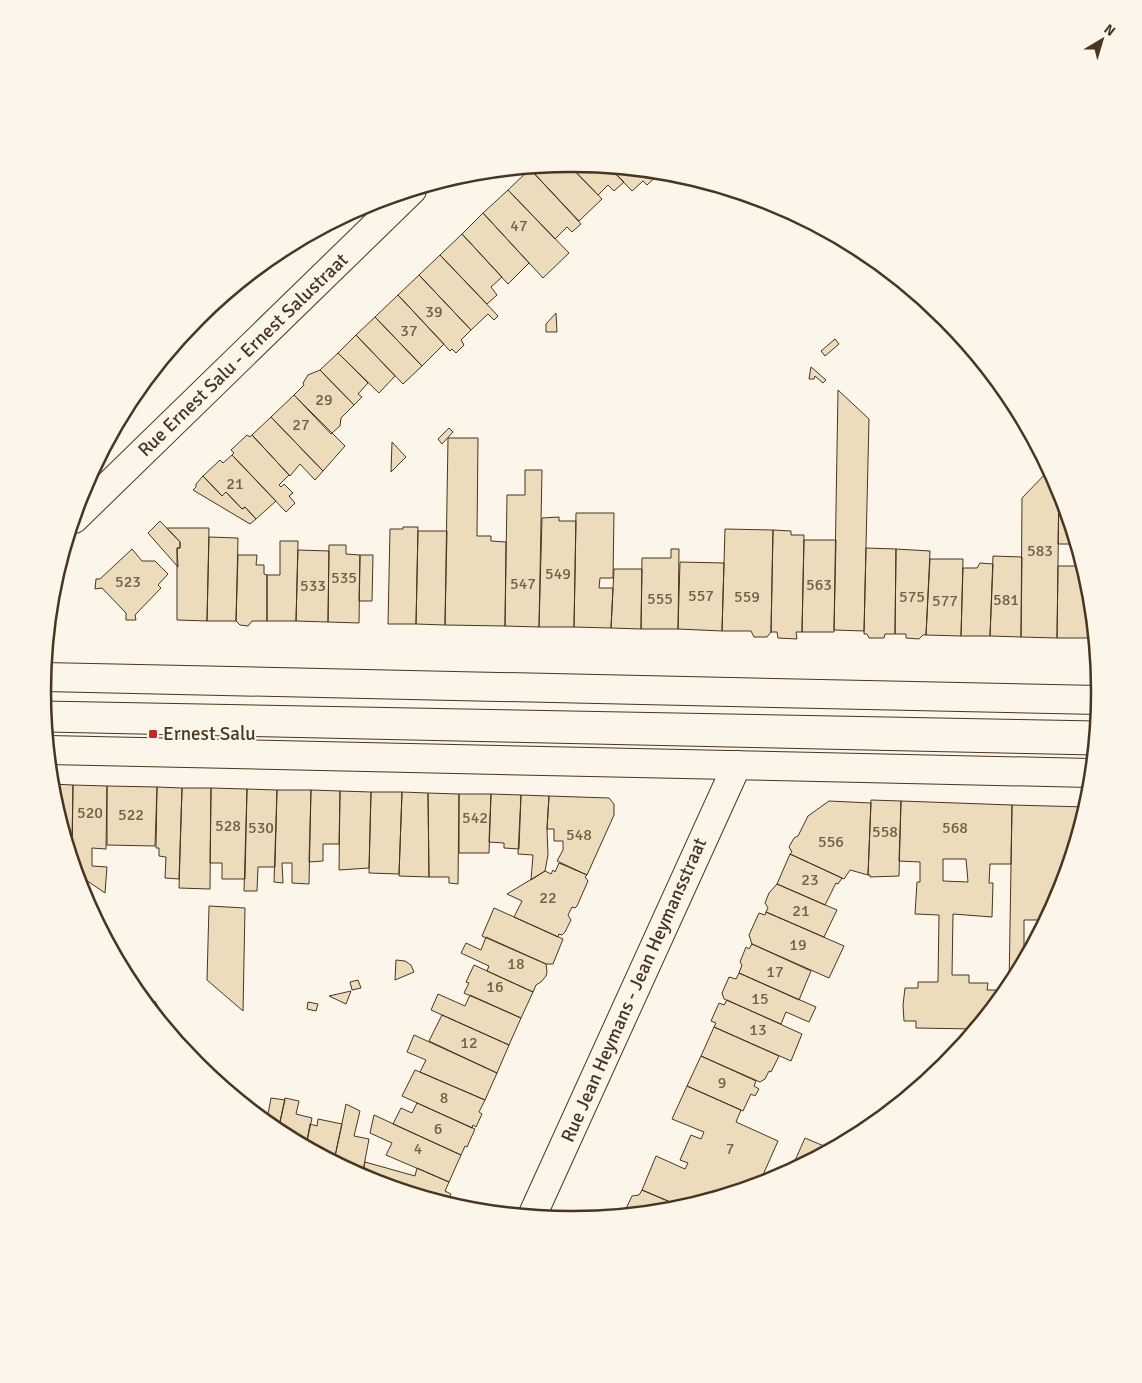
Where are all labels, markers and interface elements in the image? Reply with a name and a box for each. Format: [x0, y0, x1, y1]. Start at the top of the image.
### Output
north arrow [1077, 15, 1127, 65]
text: N [1101, 20, 1119, 40]
house number: 47 [510, 216, 528, 236]
street label: Rue Ernest Salu - Ernest Salustraat [133, 248, 353, 462]
house number: 39 [425, 302, 443, 322]
house number: 37 [400, 321, 418, 341]
house number: 29 [315, 390, 333, 410]
house number: 27 [292, 415, 310, 435]
house number: 21 [226, 474, 244, 494]
house number: 583 [1027, 541, 1053, 561]
house number: 549 [545, 564, 571, 584]
house number: 535 [331, 568, 357, 588]
house number: 523 [115, 572, 141, 592]
house number: 547 [510, 574, 536, 594]
house number: 563 [806, 575, 832, 595]
house number: 533 [300, 576, 326, 596]
house number: 557 [688, 586, 714, 606]
house number: 559 [734, 587, 760, 607]
house number: 575 [899, 587, 925, 607]
house number: 555 [647, 589, 673, 609]
house number: 581 [993, 590, 1019, 610]
house number: 577 [932, 591, 958, 611]
place label: Ernest Salu [163, 722, 256, 746]
marker: Ernest Salu [147, 728, 159, 740]
house number: 520 [77, 803, 103, 823]
house number: 522 [118, 805, 144, 825]
house number: 542 [462, 808, 488, 828]
house number: 528 [215, 816, 241, 836]
house number: 530 [248, 818, 274, 838]
house number: 568 [942, 818, 968, 838]
house number: 558 [872, 822, 898, 842]
house number: 548 [566, 825, 592, 845]
house number: 556 [818, 832, 844, 852]
street label: Rue Jean Heymans - Jean Heymansstraat [556, 834, 712, 1146]
house number: 23 [801, 870, 819, 890]
house number: 22 [539, 888, 557, 908]
house number: 21 [792, 901, 810, 921]
house number: 19 [789, 935, 807, 955]
house number: 18 [507, 954, 525, 974]
house number: 17 [766, 962, 784, 982]
house number: 16 [486, 977, 504, 997]
house number: 15 [751, 989, 769, 1009]
house number: 13 [749, 1020, 767, 1040]
house number: 12 [460, 1033, 478, 1053]
house number: 9 [718, 1073, 726, 1093]
house number: 8 [440, 1088, 448, 1108]
house number: 6 [434, 1119, 442, 1139]
house number: 4 [414, 1139, 423, 1159]
house number: 7 [726, 1139, 734, 1159]

